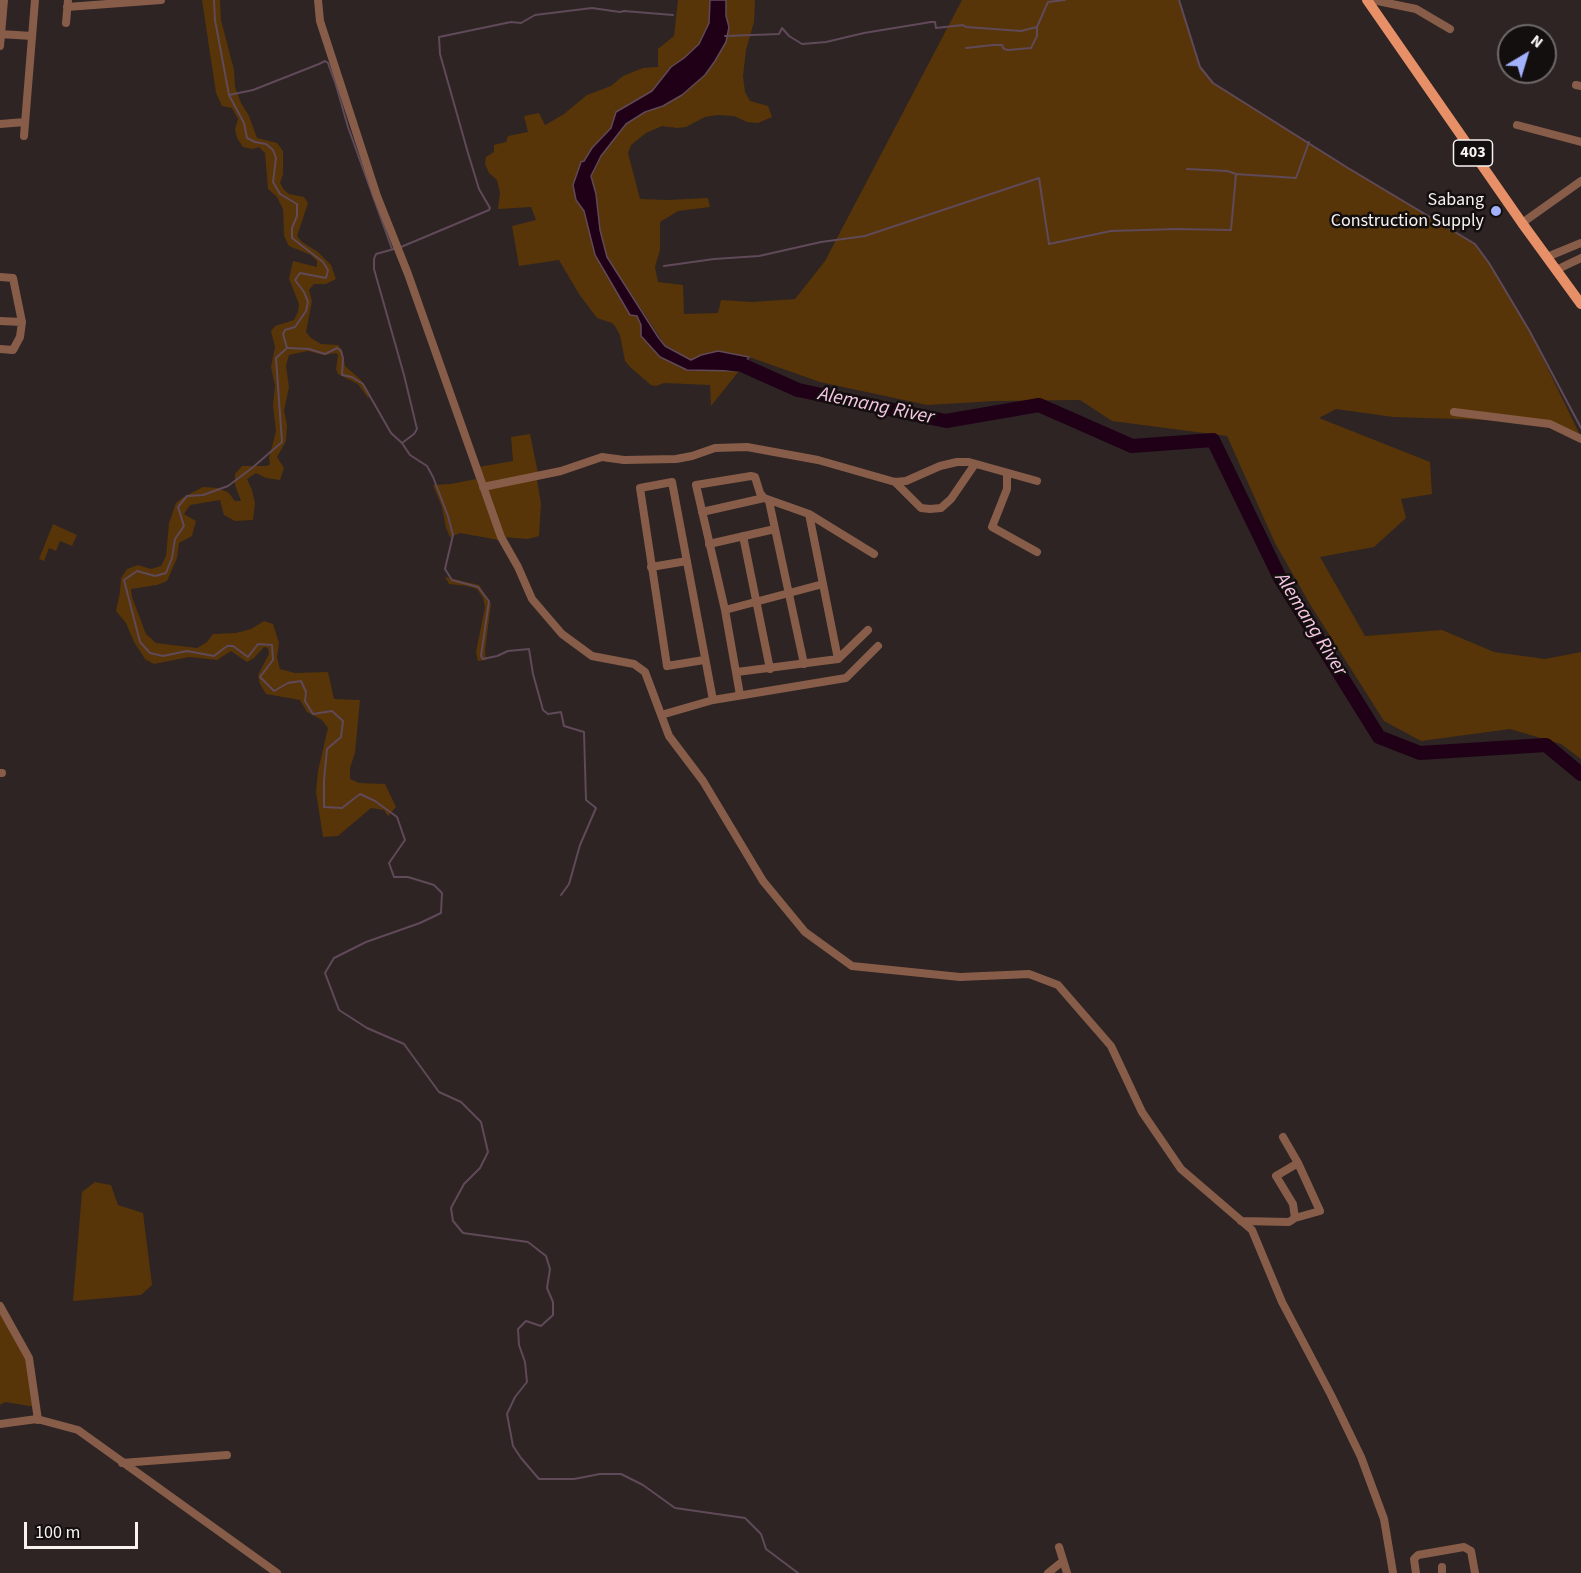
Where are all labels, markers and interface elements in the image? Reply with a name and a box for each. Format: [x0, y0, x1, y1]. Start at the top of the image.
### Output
north arrow [1497, 24, 1557, 84]
text: N [1526, 29, 1548, 53]
road number: 403 [1454, 140, 1492, 166]
place label: Sabang Construction Supply [1331, 190, 1484, 232]
marker: Sabang Construction Supply [1489, 204, 1503, 218]
water label: Alemang River [816, 383, 936, 431]
water label: Alemang River [1269, 569, 1351, 681]
scale bar [27, 1510, 141, 1548]
text: 100 m [35, 1520, 80, 1545]

